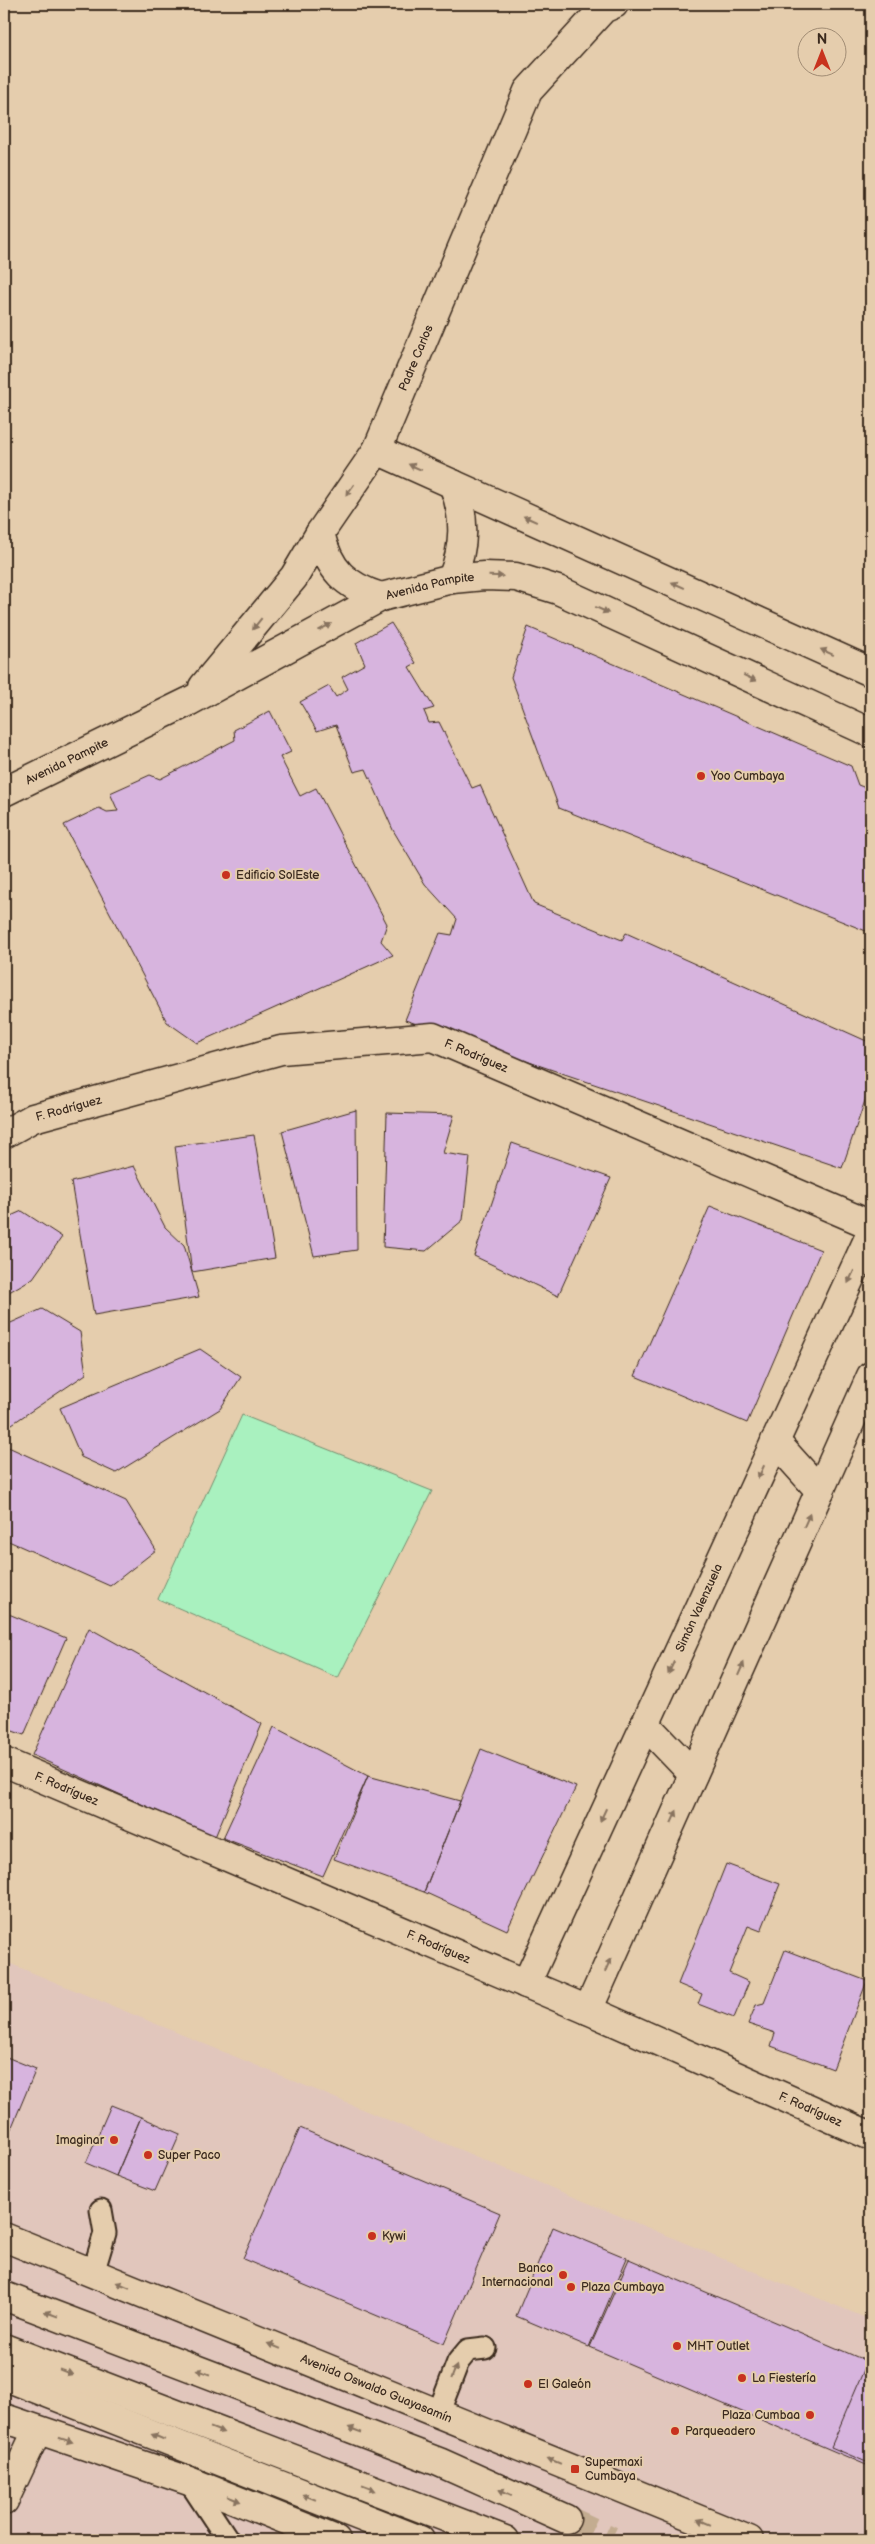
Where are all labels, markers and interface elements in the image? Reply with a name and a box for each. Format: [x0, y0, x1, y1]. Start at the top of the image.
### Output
north arrow [798, 28, 848, 78]
text: N [817, 31, 827, 48]
street label: Padre Carlos [396, 323, 437, 393]
one-way arrow [408, 463, 422, 471]
one-way arrow [345, 484, 355, 497]
one-way arrow [523, 514, 537, 522]
street label: Avenida Pampite [384, 570, 475, 603]
one-way arrow [489, 573, 505, 581]
one-way arrow [671, 581, 685, 589]
one-way arrow [595, 606, 609, 614]
one-way arrow [252, 617, 262, 630]
one-way arrow [318, 623, 333, 631]
one-way arrow [820, 647, 834, 655]
one-way arrow [743, 674, 757, 682]
street label: Avenida Pampite [23, 735, 111, 788]
place label: Yoo Cumbaya [710, 769, 785, 784]
marker: Yoo Cumbaya [695, 770, 707, 782]
place label: Edificio SolEste [236, 868, 319, 883]
marker: Edificio SolEste [220, 869, 232, 881]
street label: F. Rodríguez [442, 1036, 510, 1076]
street label: F. Rodríguez [34, 1092, 104, 1125]
one-way arrow [847, 1270, 855, 1284]
one-way arrow [757, 1465, 765, 1479]
one-way arrow [803, 1513, 811, 1527]
street label: Simón Valenzuela [673, 1561, 726, 1654]
one-way arrow [667, 1661, 675, 1675]
one-way arrow [736, 1661, 745, 1676]
street label: F. Rodríguez [32, 1769, 101, 1809]
one-way arrow [599, 1808, 607, 1822]
one-way arrow [671, 1810, 679, 1824]
street label: F. Rodríguez [404, 1927, 473, 1967]
one-way arrow [605, 1958, 613, 1972]
street label: F. Rodríguez [776, 2089, 844, 2130]
place label: Imaginar [56, 2133, 105, 2148]
marker: Imaginar [108, 2134, 120, 2146]
place label: Super Paco [158, 2148, 221, 2163]
marker: Super Paco [142, 2149, 154, 2161]
place label: Kywi [382, 2229, 406, 2244]
marker: Kywi [366, 2230, 378, 2242]
place label: Banco Internacional [482, 2261, 553, 2290]
marker: Banco Internacional [557, 2269, 569, 2281]
place label: Plaza Cumbaya [581, 2280, 664, 2295]
one-way arrow [115, 2281, 130, 2289]
marker: Plaza Cumbaya [565, 2281, 577, 2293]
one-way arrow [44, 2310, 59, 2317]
place label: MHT Outlet [687, 2339, 750, 2354]
marker: MHT Outlet [671, 2340, 683, 2352]
one-way arrow [266, 2342, 281, 2350]
street label: Avenida Oswaldo Guayasamín [298, 2351, 454, 2427]
one-way arrow [451, 2365, 458, 2380]
one-way arrow [195, 2368, 210, 2376]
one-way arrow [58, 2369, 73, 2376]
place label: La Fiestería [752, 2371, 816, 2386]
marker: La Fiestería [736, 2372, 748, 2384]
place label: El Galeón [538, 2377, 591, 2392]
marker: El Galeón [522, 2378, 534, 2390]
place label: Plaza Cumbaa [722, 2408, 800, 2423]
marker: Plaza Cumbaa [804, 2409, 816, 2421]
place label: Parqueadero [685, 2424, 756, 2439]
marker: Parqueadero [669, 2425, 681, 2437]
one-way arrow [347, 2426, 362, 2434]
one-way arrow [210, 2427, 225, 2434]
one-way arrow [150, 2433, 165, 2441]
one-way arrow [59, 2436, 74, 2444]
place label: Supermaxi Cumbaya [585, 2455, 643, 2484]
one-way arrow [547, 2456, 561, 2464]
marker: Supermaxi Cumbaya [569, 2463, 581, 2475]
one-way arrow [362, 2484, 377, 2492]
one-way arrow [498, 2488, 512, 2496]
one-way arrow [302, 2492, 316, 2500]
one-way arrow [227, 2495, 242, 2503]
one-way arrow [696, 2518, 711, 2526]

